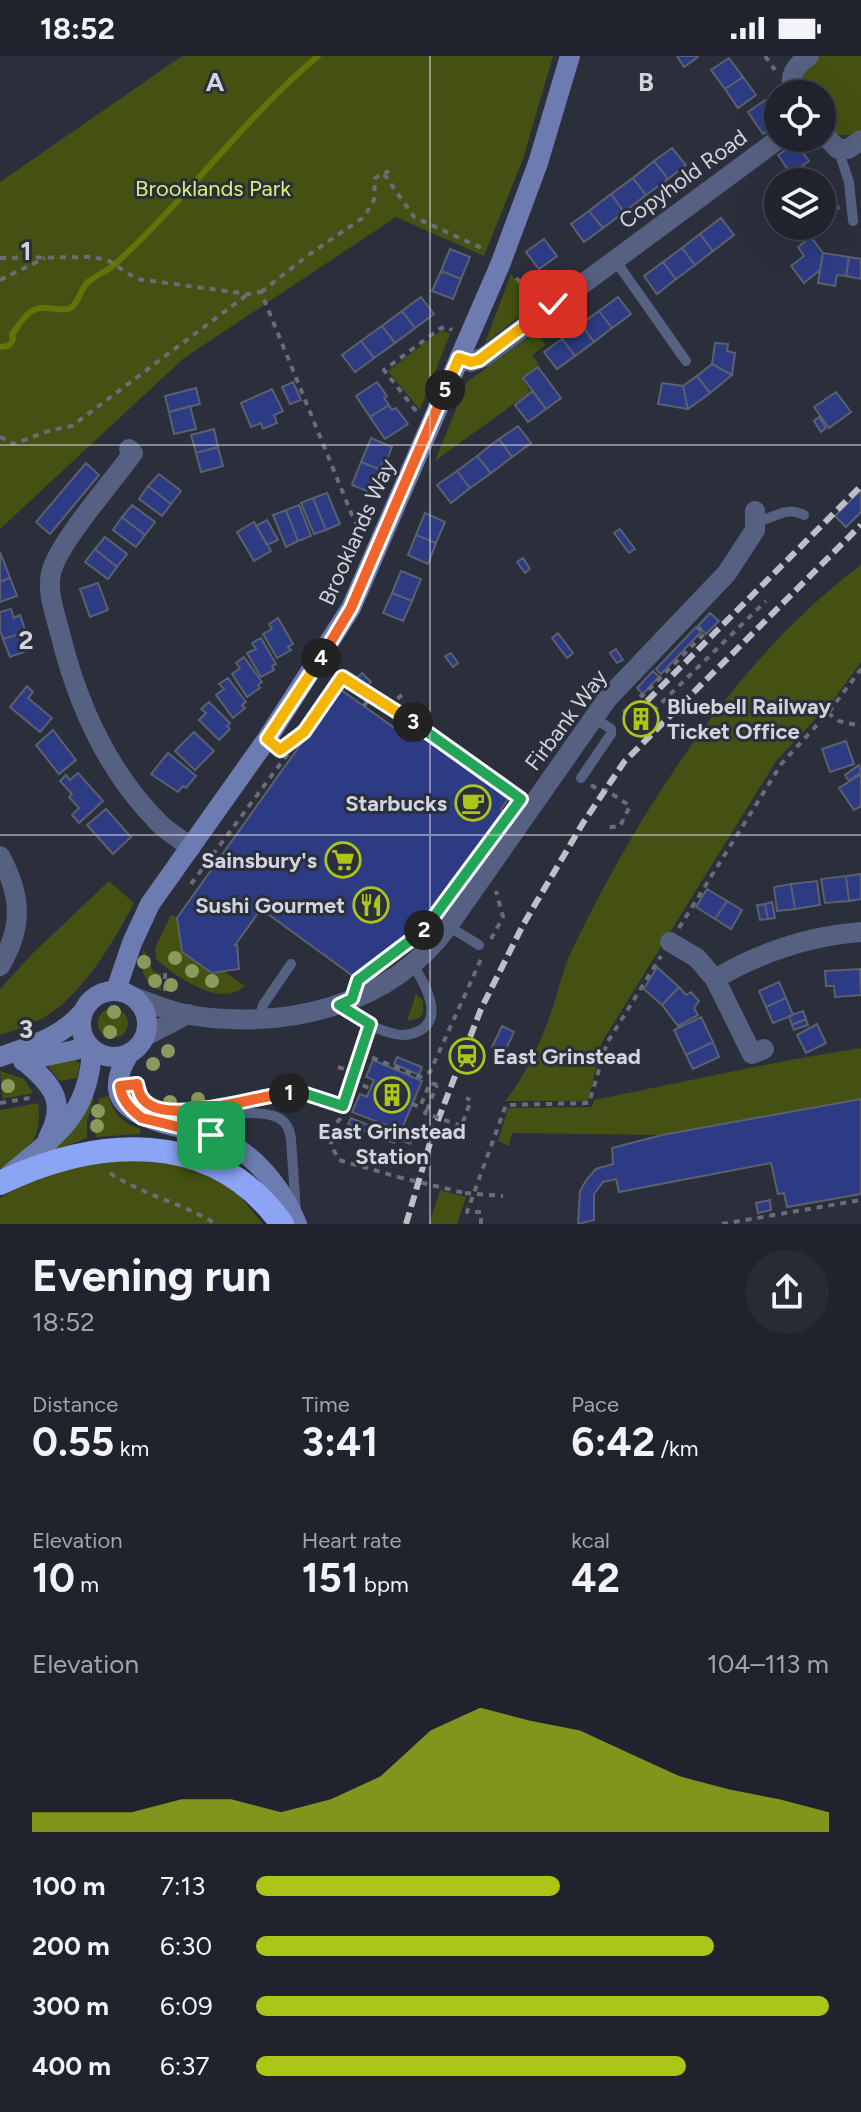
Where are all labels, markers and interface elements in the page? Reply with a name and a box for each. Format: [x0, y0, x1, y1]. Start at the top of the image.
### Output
text: 18:52 [40, 10, 115, 47]
text: A [206, 66, 225, 98]
text: B [638, 66, 654, 98]
map controls [764, 80, 836, 240]
button: locate [764, 80, 836, 152]
street label: Copyhold Road [614, 123, 752, 235]
button: layers [764, 168, 836, 240]
park label: Brooklands Park [135, 175, 291, 202]
text: 1 [21, 235, 31, 267]
pin [519, 270, 587, 338]
icon: check [531, 282, 575, 326]
pin: 5 [425, 370, 465, 410]
text: 5 [439, 376, 451, 403]
street label: Brooklands Way [313, 454, 401, 609]
text: 2 [18, 624, 34, 656]
pin: 4 [301, 638, 341, 678]
text: 4 [314, 644, 328, 671]
street label: Firbank Way [519, 664, 613, 776]
place label: Bluebell Railway Ticket Office [667, 693, 831, 745]
building icon: Bluebell Railway Ticket Office [622, 700, 660, 738]
pin: 3 [393, 702, 433, 742]
text: 3 [407, 708, 419, 735]
cafe icon: Starbucks [454, 784, 492, 822]
place label: Starbucks [345, 790, 447, 817]
supermarket icon: Sainsbury's [324, 841, 362, 879]
place label: Sainsbury's [201, 847, 317, 874]
restaurant icon: Sushi Gourmet [352, 886, 390, 924]
place label: Sushi Gourmet [195, 892, 345, 919]
pin: 2 [404, 910, 444, 950]
text: 2 [418, 916, 430, 943]
text: 3 [19, 1013, 33, 1045]
station icon: East Grinstead [448, 1037, 486, 1075]
place label: East Grinstead [493, 1043, 641, 1070]
pin: 1 [269, 1073, 309, 1113]
building icon: East Grinstead Station [373, 1076, 411, 1114]
text: 1 [284, 1079, 294, 1106]
pin [177, 1101, 245, 1169]
icon: arrive [189, 1113, 233, 1157]
place label: East Grinstead Station [318, 1118, 466, 1170]
text: Evening run [32, 1249, 271, 1302]
button: share [745, 1250, 829, 1334]
text: 18:52 [32, 1306, 95, 1338]
text: Distance [32, 1391, 118, 1418]
text: Time [302, 1391, 350, 1418]
text: Pace [571, 1391, 619, 1418]
text: 0.55 [32, 1418, 114, 1466]
text: 3:41 [302, 1418, 378, 1466]
text: 6:42 [571, 1418, 655, 1466]
text: km [114, 1435, 149, 1462]
text: /km [655, 1435, 698, 1462]
text: Elevation [32, 1527, 122, 1554]
text: Heart rate [302, 1527, 402, 1554]
text: kcal [571, 1527, 610, 1554]
text: 10 [32, 1554, 75, 1602]
text: 151 [302, 1554, 359, 1602]
text: 42 [571, 1554, 620, 1602]
text: m [75, 1571, 99, 1598]
text: bpm [359, 1571, 409, 1598]
text: Elevation [32, 1648, 139, 1680]
text: 104–113 m [707, 1648, 829, 1680]
text: 100 m [32, 1870, 106, 1902]
text: 7:13 [160, 1870, 205, 1902]
text: 200 m [32, 1930, 110, 1962]
text: 6:30 [160, 1930, 212, 1962]
text: 300 m [32, 1990, 109, 2022]
text: 6:09 [160, 1990, 213, 2022]
text: 400 m [32, 2050, 111, 2082]
text: 6:37 [160, 2050, 209, 2082]

